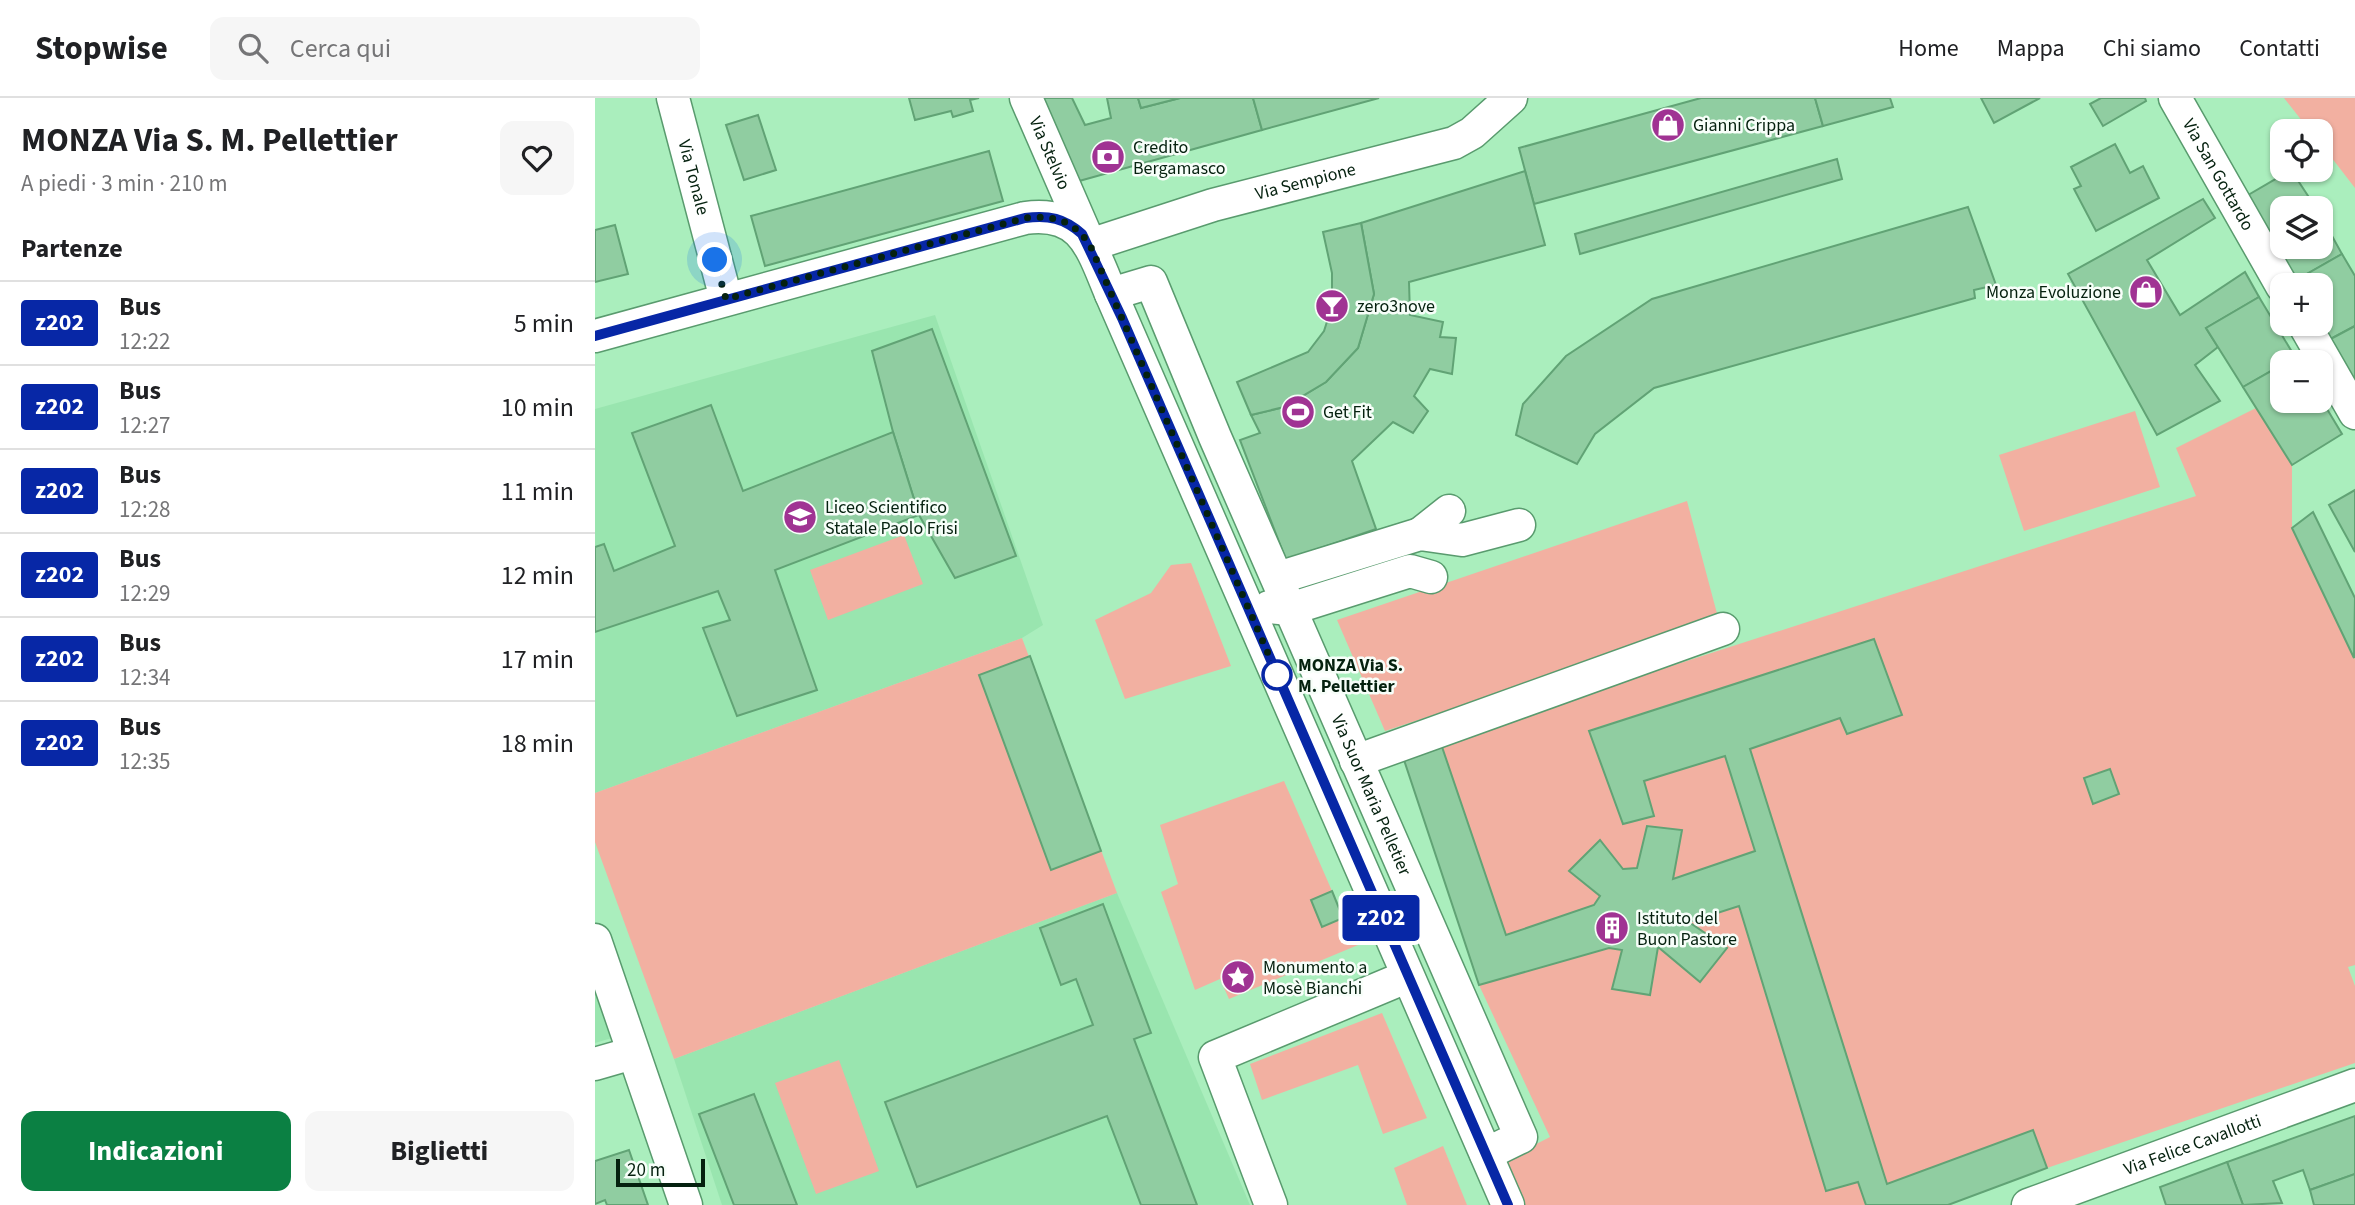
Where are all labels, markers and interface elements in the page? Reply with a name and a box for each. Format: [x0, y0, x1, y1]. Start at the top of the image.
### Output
search box [210, 17, 700, 80]
text: Stopwise [35, 25, 168, 72]
icon: search [234, 29, 272, 67]
text: Cerca qui [290, 30, 391, 67]
text: Home [1898, 31, 1959, 66]
text: Mappa [1997, 31, 2065, 66]
text: Chi siamo [2103, 31, 2201, 66]
text: Contatti [2239, 31, 2320, 66]
shop icon: Gianni Crippa [1649, 106, 1687, 144]
street label: Via Stelvio [1023, 112, 1077, 194]
place label: Gianni Crippa [1693, 113, 1795, 138]
street label: Via San Gottardo [2177, 114, 2260, 235]
text: MONZA Via S. M. Pellettier [21, 117, 398, 164]
map controls [2270, 119, 2333, 413]
button: locate [2270, 119, 2333, 182]
button: heart [500, 121, 574, 195]
place label: Credito Bergamasco [1133, 135, 1226, 181]
street label: Via Tonale [672, 137, 716, 218]
bank icon: Credito Bergamasco [1089, 138, 1127, 176]
street label: Via Sempione [1252, 156, 1358, 206]
text: A piedi · 3 min · 210 m [21, 167, 228, 200]
button: layers [2270, 196, 2333, 259]
text: Partenze [21, 230, 123, 267]
your location [697, 242, 732, 277]
shop icon: Monza Evoluzione [2127, 273, 2165, 311]
button: + [2270, 273, 2333, 336]
place label: Monza Evoluzione [1986, 280, 2121, 305]
bar icon: zero3nove [1313, 287, 1351, 325]
text: Bus [119, 288, 161, 325]
place label: zero3nove [1357, 294, 1435, 319]
text: z202 [35, 305, 84, 340]
text: 5 min [514, 305, 574, 342]
text: 12:22 [119, 325, 171, 358]
button: − [2270, 350, 2333, 413]
text: Bus [119, 372, 161, 409]
text: z202 [35, 389, 84, 424]
text: 10 min [501, 389, 574, 426]
sports icon: Get Fit [1279, 393, 1317, 431]
place label: Get Fit [1323, 400, 1372, 425]
text: 12:27 [119, 409, 171, 442]
text: Bus [119, 456, 161, 493]
text: z202 [35, 473, 84, 508]
text: 11 min [501, 473, 574, 510]
text: 12:28 [119, 493, 171, 526]
place label: Liceo Scientifico Statale Paolo Frisi [825, 495, 958, 541]
school or university icon: Liceo Scientifico Statale Paolo Frisi [781, 498, 819, 536]
text: Bus [119, 540, 161, 577]
text: z202 [35, 557, 84, 592]
text: 12 min [501, 557, 574, 594]
text: 12:29 [119, 577, 171, 610]
text: Bus [119, 624, 161, 661]
text: z202 [35, 641, 84, 676]
text: 17 min [501, 641, 574, 678]
place label: MONZA Via S. M. Pellettier [1298, 653, 1403, 699]
marker: MONZA Via S. M. Pellettier [1262, 660, 1292, 690]
text: 12:34 [119, 661, 171, 694]
text: Bus [119, 708, 161, 745]
street label: Via Suor Maria Pelletier [1325, 710, 1418, 880]
text: z202 [35, 725, 84, 760]
text: 18 min [501, 725, 574, 762]
text: 12:35 [119, 745, 171, 778]
line badge: z202 [1332, 895, 1430, 941]
text: z202 [1356, 900, 1406, 935]
place label: Istituto del Buon Pastore [1637, 906, 1737, 952]
building icon: Istituto del Buon Pastore [1593, 909, 1631, 947]
place label: Monumento a Mosè Bianchi [1263, 955, 1367, 1001]
place icon: Monumento a Mosè Bianchi [1219, 958, 1257, 996]
street label: Via Felice Cavallotti [2120, 1108, 2265, 1181]
button: Indicazioni [21, 1111, 291, 1191]
button: Biglietti [305, 1111, 574, 1191]
scale bar [616, 1156, 705, 1188]
text: 20 m [627, 1157, 665, 1184]

